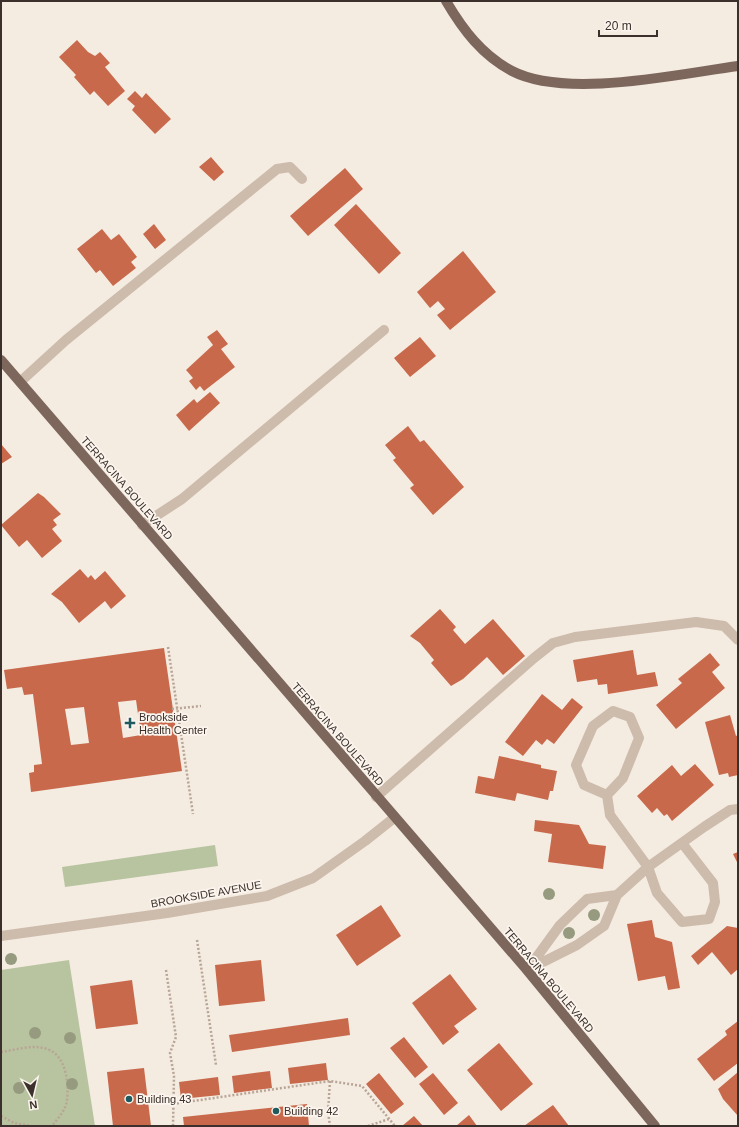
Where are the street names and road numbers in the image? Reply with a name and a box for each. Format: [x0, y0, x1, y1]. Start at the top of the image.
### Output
street label: TERRACINA BOULEVARD [79, 434, 175, 542]
street label: TERRACINA BOULEVARD [290, 680, 386, 788]
street label: BROOKSIDE AVENUE [150, 878, 262, 910]
street label: TERRACINA BOULEVARD [502, 925, 596, 1035]

